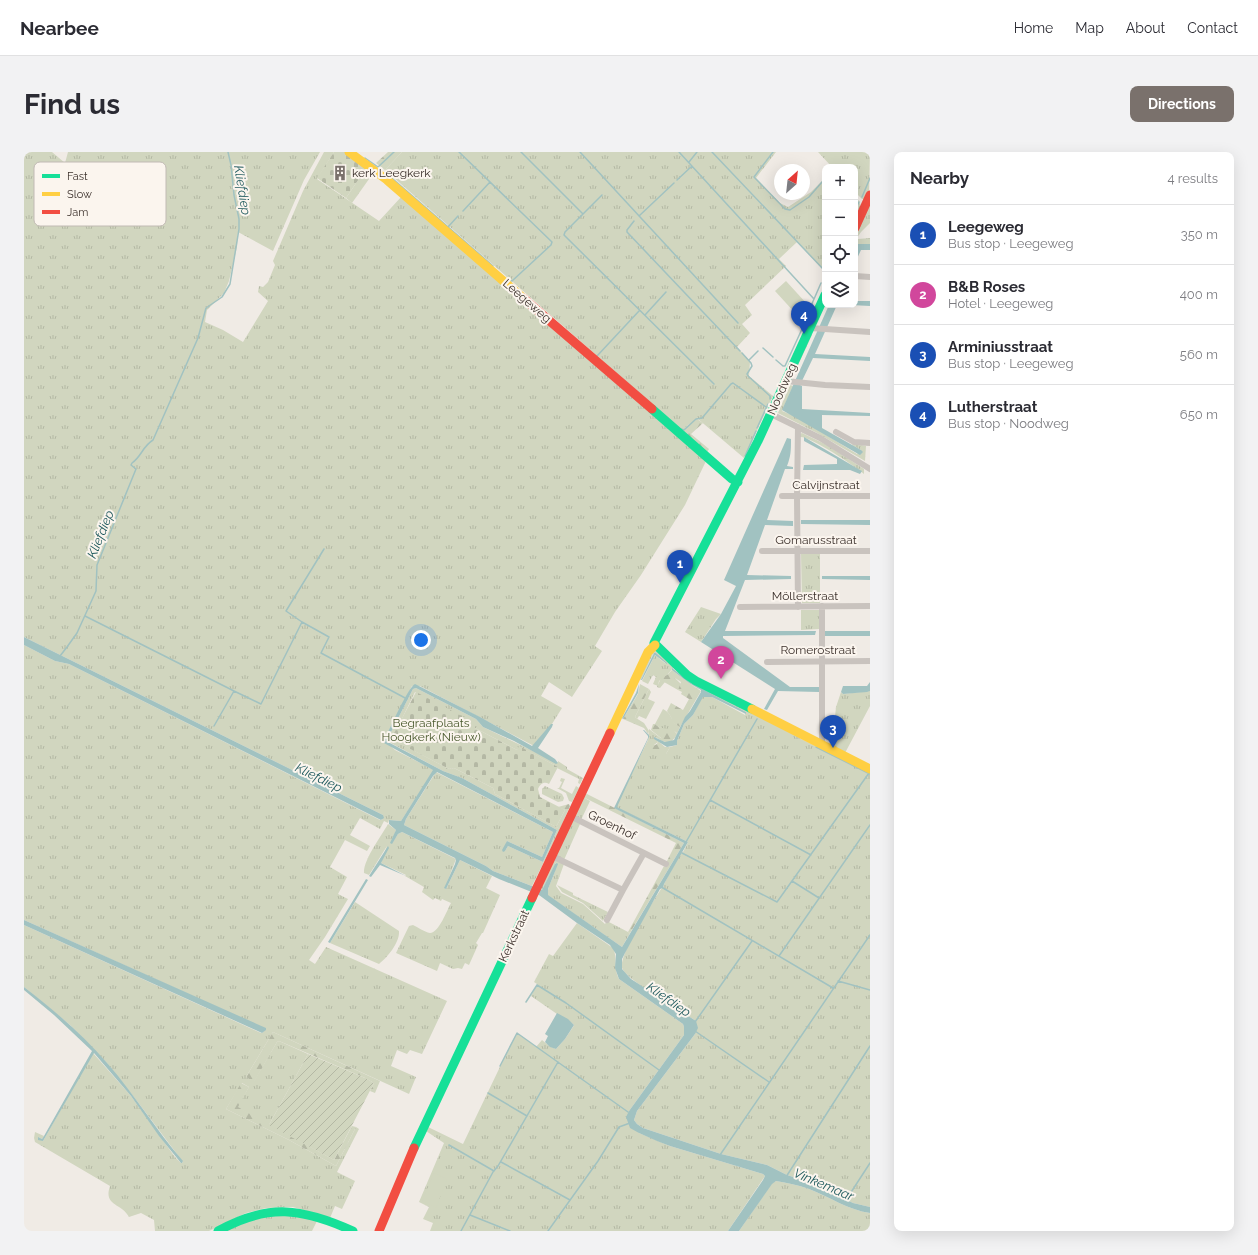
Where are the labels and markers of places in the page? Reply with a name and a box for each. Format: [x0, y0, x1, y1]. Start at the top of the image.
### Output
building icon: kerk Leegkerk [331, 164, 349, 182]
place label: kerk Leegkerk [352, 166, 431, 180]
pin: 4 [791, 301, 817, 334]
pin: 1 [667, 550, 693, 583]
pin: 2 [708, 646, 734, 679]
pin: 3 [820, 715, 846, 748]

